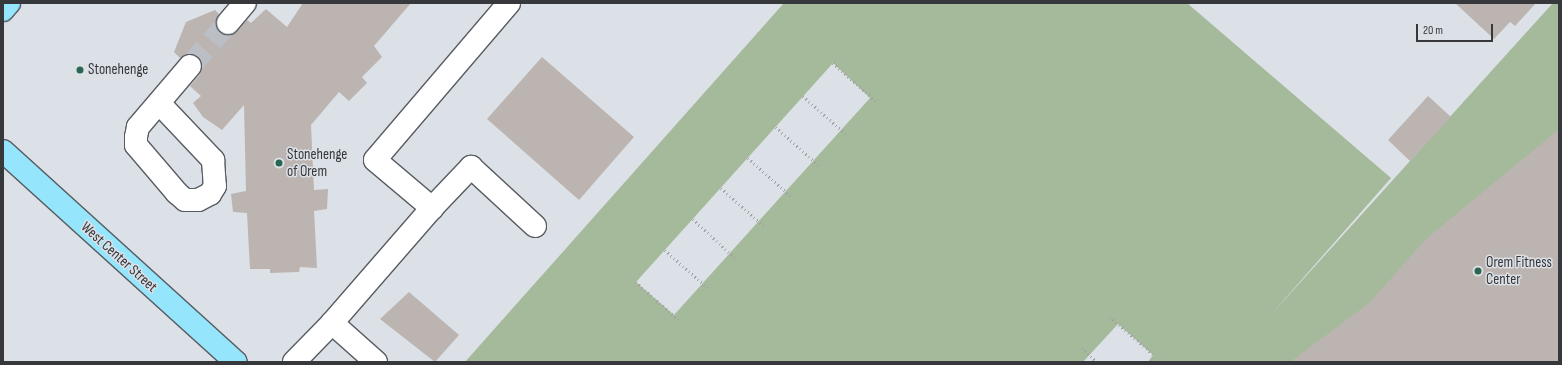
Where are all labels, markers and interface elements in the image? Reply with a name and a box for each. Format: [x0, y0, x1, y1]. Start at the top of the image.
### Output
scale bar [1418, 16, 1495, 42]
text: 20 m [1423, 23, 1443, 38]
place label: Stonehenge [88, 61, 148, 79]
marker: Stonehenge [75, 65, 85, 75]
place label: Stonehenge of Orem [287, 145, 347, 180]
marker: Stonehenge of Orem [274, 158, 284, 168]
street label: West Center Street [77, 218, 161, 296]
place label: Orem Fitness Center [1486, 253, 1552, 288]
marker: Orem Fitness Center [1473, 266, 1483, 276]

